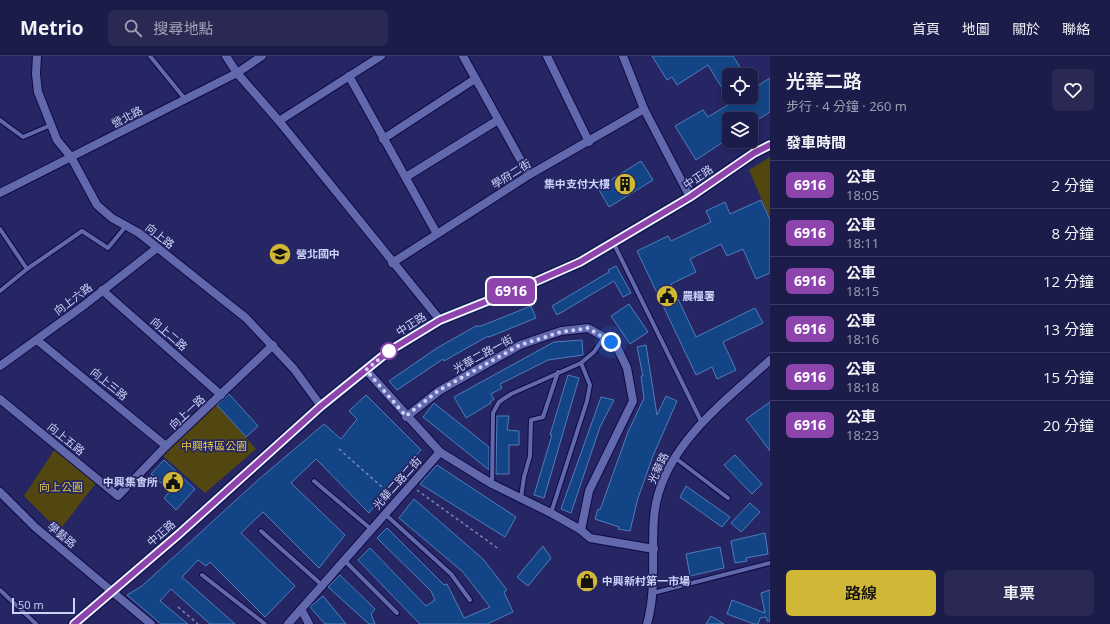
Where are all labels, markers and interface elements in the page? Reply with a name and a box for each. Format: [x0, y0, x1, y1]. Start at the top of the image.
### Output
search box [108, 10, 388, 46]
text: Metrio [20, 15, 84, 41]
icon: search [122, 17, 144, 39]
text: 搜尋地點 [154, 18, 214, 38]
text: 首頁 [912, 19, 940, 38]
text: 地圖 [962, 19, 990, 38]
text: 關於 [1012, 19, 1040, 38]
text: 聯絡 [1062, 19, 1090, 38]
map controls [722, 68, 758, 148]
button: locate [722, 68, 758, 104]
text: 光華二路 [786, 68, 862, 94]
button: heart [1052, 69, 1094, 111]
text: 步行 · 4 分鐘 · 260 m [786, 97, 907, 115]
street label: 營北路 [109, 102, 145, 131]
button: layers [722, 112, 758, 148]
text: 發車時間 [786, 132, 846, 152]
street label: 學府二街 [488, 156, 533, 192]
street label: 中正路 [680, 161, 716, 192]
text: 公車 [846, 166, 876, 186]
building icon: 集中支付大樓 [612, 171, 638, 197]
text: 6916 [794, 175, 826, 194]
text: 2 分鐘 [1052, 175, 1094, 195]
place label: 集中支付大樓 [544, 176, 610, 191]
text: 18:05 [846, 186, 879, 204]
text: 公車 [846, 214, 876, 234]
street label: 向上路 [143, 220, 178, 252]
text: 6916 [794, 223, 826, 242]
text: 8 分鐘 [1052, 223, 1094, 243]
text: 18:11 [846, 234, 879, 252]
school or university icon: 營北國中 [267, 241, 293, 267]
place label: 營北國中 [296, 246, 340, 261]
text: 公車 [846, 262, 876, 282]
text: 6916 [794, 271, 826, 290]
text: 12 分鐘 [1043, 271, 1094, 291]
line badge: 6916 [483, 278, 539, 304]
street label: 向上六路 [51, 279, 95, 318]
text: 6916 [495, 281, 527, 300]
text: 18:15 [846, 282, 879, 300]
public building icon: 農糧署 [654, 283, 680, 309]
place label: 農糧署 [682, 288, 715, 303]
street label: 中正路 [393, 308, 429, 339]
text: 公車 [846, 310, 876, 330]
street label: 向上二路 [148, 314, 191, 354]
text: 6916 [794, 319, 826, 338]
text: 13 分鐘 [1043, 319, 1094, 339]
text: 18:16 [846, 330, 879, 348]
street label: 光華二路一街 [450, 331, 515, 376]
your location [601, 332, 621, 352]
unlabelled marker [380, 342, 398, 360]
text: 公車 [846, 358, 876, 378]
street label: 向上三路 [87, 364, 131, 403]
text: 6916 [794, 367, 826, 386]
text: 15 分鐘 [1043, 367, 1094, 387]
text: 18:18 [846, 378, 879, 396]
street label: 向上一路 [165, 391, 208, 432]
text: 公車 [846, 406, 876, 426]
text: 6916 [794, 415, 826, 434]
text: 20 分鐘 [1043, 415, 1094, 435]
street label: 向上五路 [44, 419, 88, 458]
text: 18:23 [846, 426, 879, 444]
park label: 中興特區公園 [181, 438, 247, 453]
street label: 光華路 [644, 450, 671, 486]
street label: 光華二路二街 [369, 453, 424, 512]
public building icon: 中興集會所 [160, 469, 186, 495]
place label: 中興集會所 [103, 474, 158, 489]
park label: 向上公園 [39, 479, 83, 494]
street label: 中正路 [143, 516, 178, 549]
street label: 學藝路 [45, 518, 80, 551]
shop icon: 中興新村第一市場 [574, 568, 600, 594]
button: 路線 [786, 570, 936, 616]
button: 車票 [944, 570, 1094, 616]
place label: 中興新村第一市場 [602, 573, 690, 588]
scale bar [12, 596, 75, 615]
text: 50 m [18, 597, 44, 612]

